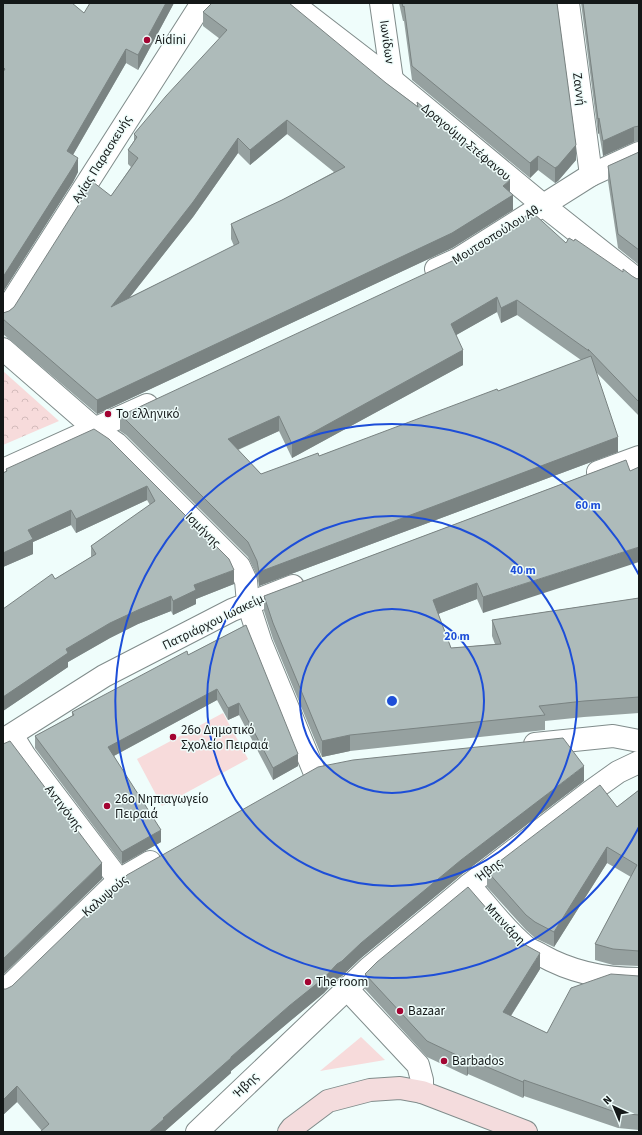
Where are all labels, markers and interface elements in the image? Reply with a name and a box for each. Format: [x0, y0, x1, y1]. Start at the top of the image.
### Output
street label: Ιωνίδων [375, 19, 399, 65]
place label: Aidini [155, 31, 186, 49]
marker: Aidini [142, 35, 152, 45]
street label: Ζαννή [568, 72, 590, 106]
street label: Δραγούμη Στέφανου [417, 99, 515, 185]
street label: Αγίας Παρασκευής [68, 111, 136, 206]
street label: Μουτσοπούλου Αθ. [449, 199, 545, 269]
place label: Το ελληνικό [116, 405, 179, 423]
marker: Το ελληνικό [103, 409, 113, 419]
text: 60 m [575, 497, 601, 514]
street label: Ισμήνης [181, 508, 225, 552]
text: 40 m [510, 562, 536, 579]
street label: Πατριάρχου Ιωακείμ [159, 590, 267, 654]
text: 20 m [444, 628, 470, 645]
centre of rings [385, 694, 399, 708]
place label: 26ο Δημοτικό Σχολείο Πειραιά [181, 721, 269, 754]
marker: 26ο Δημοτικό Σχολείο Πειραιά [168, 732, 178, 742]
street label: Αντιγόνης [41, 781, 88, 835]
place label: 26ο Νηπιαγωγείο Πειραιά [115, 790, 208, 823]
marker: 26ο Νηπιαγωγείο Πειραιά [102, 801, 112, 811]
street label: Ήβης [471, 854, 507, 887]
street label: Καλυψούς [78, 871, 132, 921]
street label: Μπινιάρη [481, 899, 529, 949]
place label: The room [316, 973, 368, 991]
marker: The room [303, 977, 313, 987]
place label: Bazaar [408, 1002, 446, 1020]
marker: Bazaar [395, 1006, 405, 1016]
place label: Barbados [452, 1052, 505, 1070]
marker: Barbados [439, 1056, 449, 1066]
street label: Ήβης [228, 1068, 263, 1102]
north arrow [594, 1087, 634, 1127]
text: N [600, 1092, 615, 1108]

